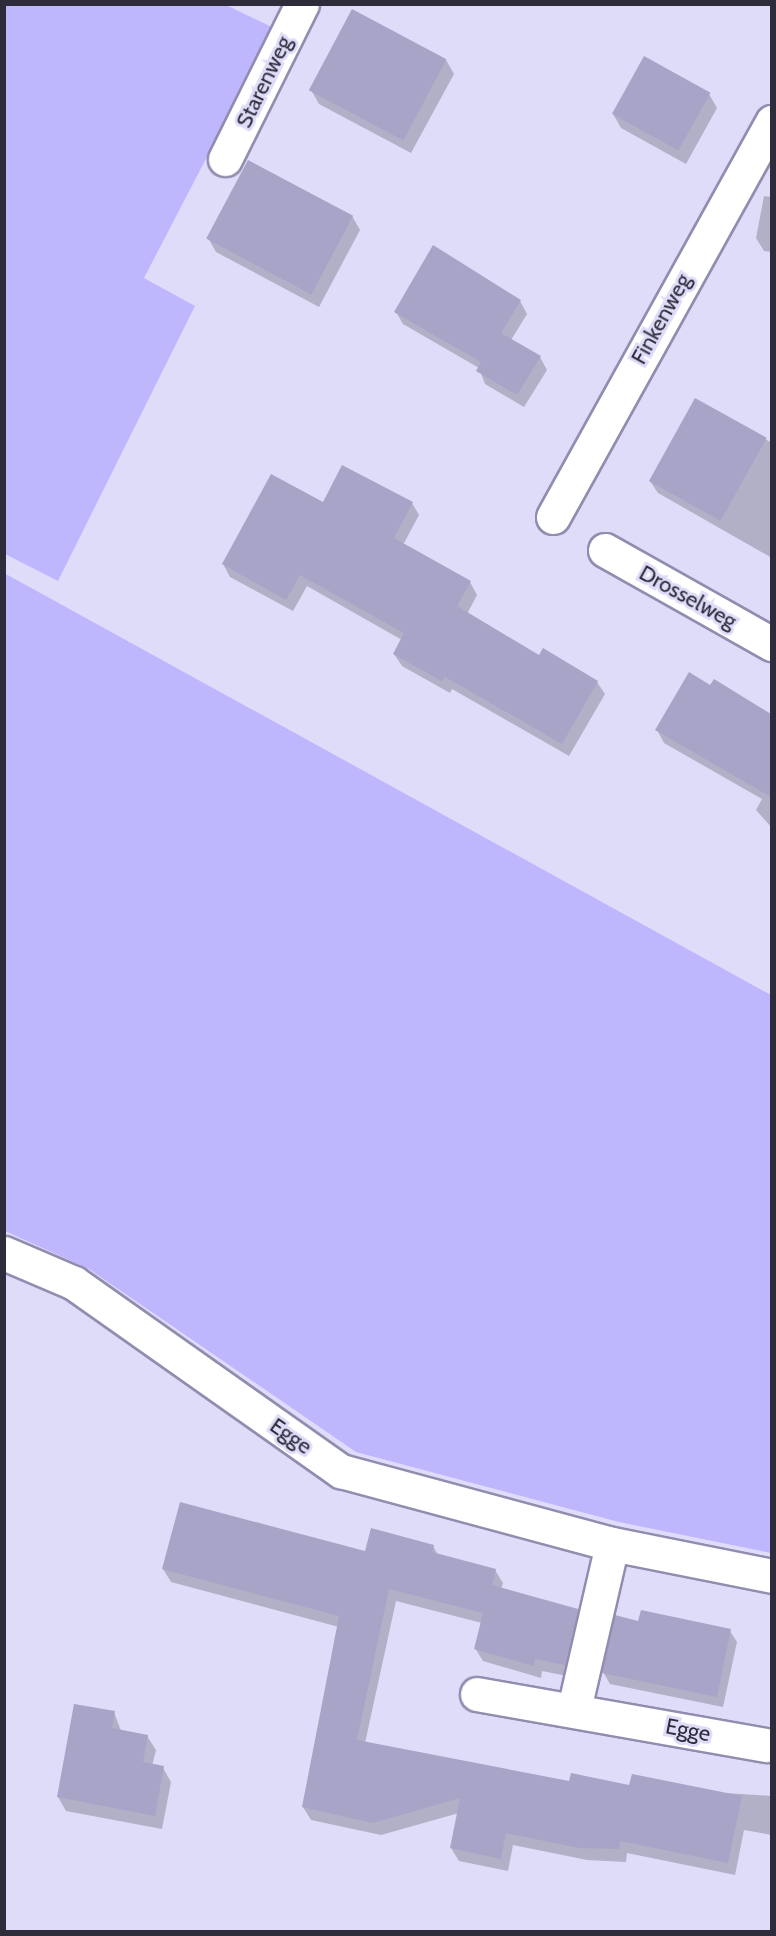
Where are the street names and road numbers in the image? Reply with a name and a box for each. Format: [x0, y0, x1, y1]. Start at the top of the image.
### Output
street label: Starenweg [231, 32, 297, 132]
street label: Finkenweg [625, 269, 697, 369]
street label: Drosselweg [635, 559, 741, 635]
street label: Egge [265, 1412, 317, 1460]
street label: Egge [663, 1713, 713, 1747]

